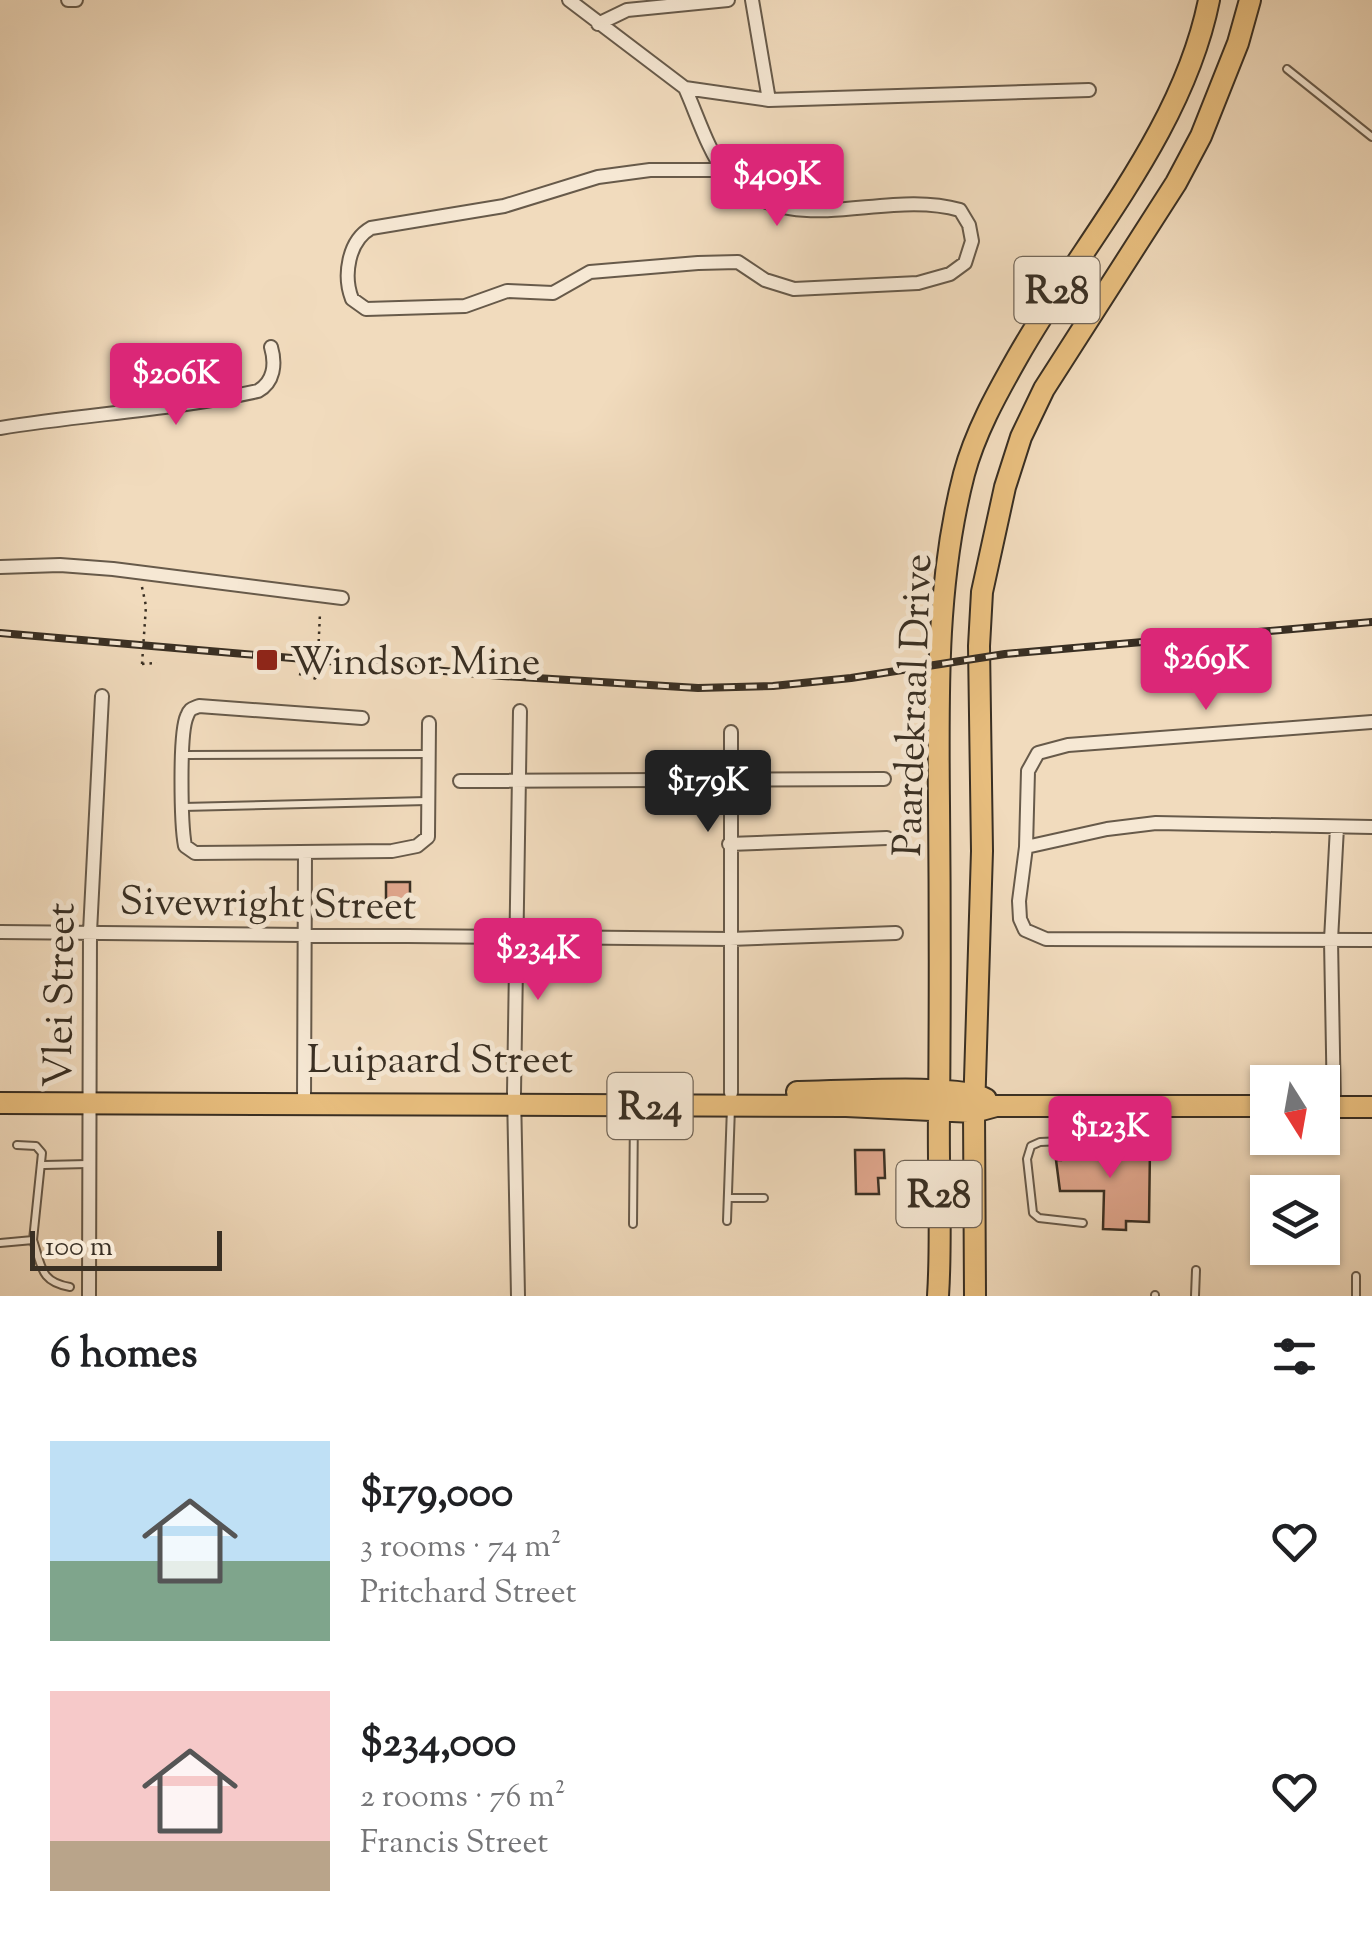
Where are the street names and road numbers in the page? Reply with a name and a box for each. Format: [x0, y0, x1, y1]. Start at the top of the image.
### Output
road number: R28 [1014, 257, 1100, 323]
street label: Paardekraal Drive [882, 553, 949, 857]
street label: Sivewright Street [119, 875, 417, 938]
street label: Vlei Street [32, 902, 93, 1088]
street label: Luipaard Street [307, 1034, 573, 1091]
road number: R24 [608, 1073, 692, 1139]
road number: R28 [896, 1161, 982, 1227]

